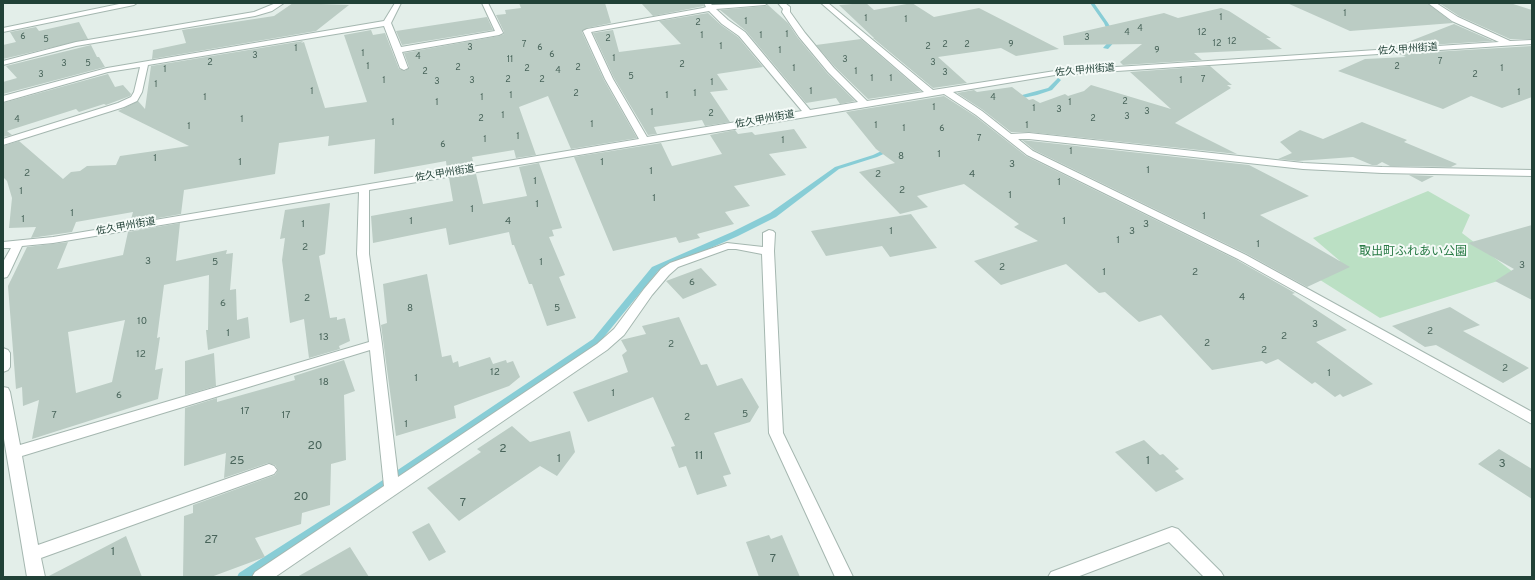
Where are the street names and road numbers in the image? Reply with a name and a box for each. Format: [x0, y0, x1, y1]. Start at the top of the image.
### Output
street label: 佐久甲州街道 [1378, 42, 1438, 58]
street label: 佐久甲州街道 [1055, 62, 1115, 80]
street label: 佐久甲州街道 [734, 109, 796, 131]
street label: 佐久甲州街道 [414, 163, 476, 185]
street label: 佐久甲州街道 [95, 216, 157, 238]

